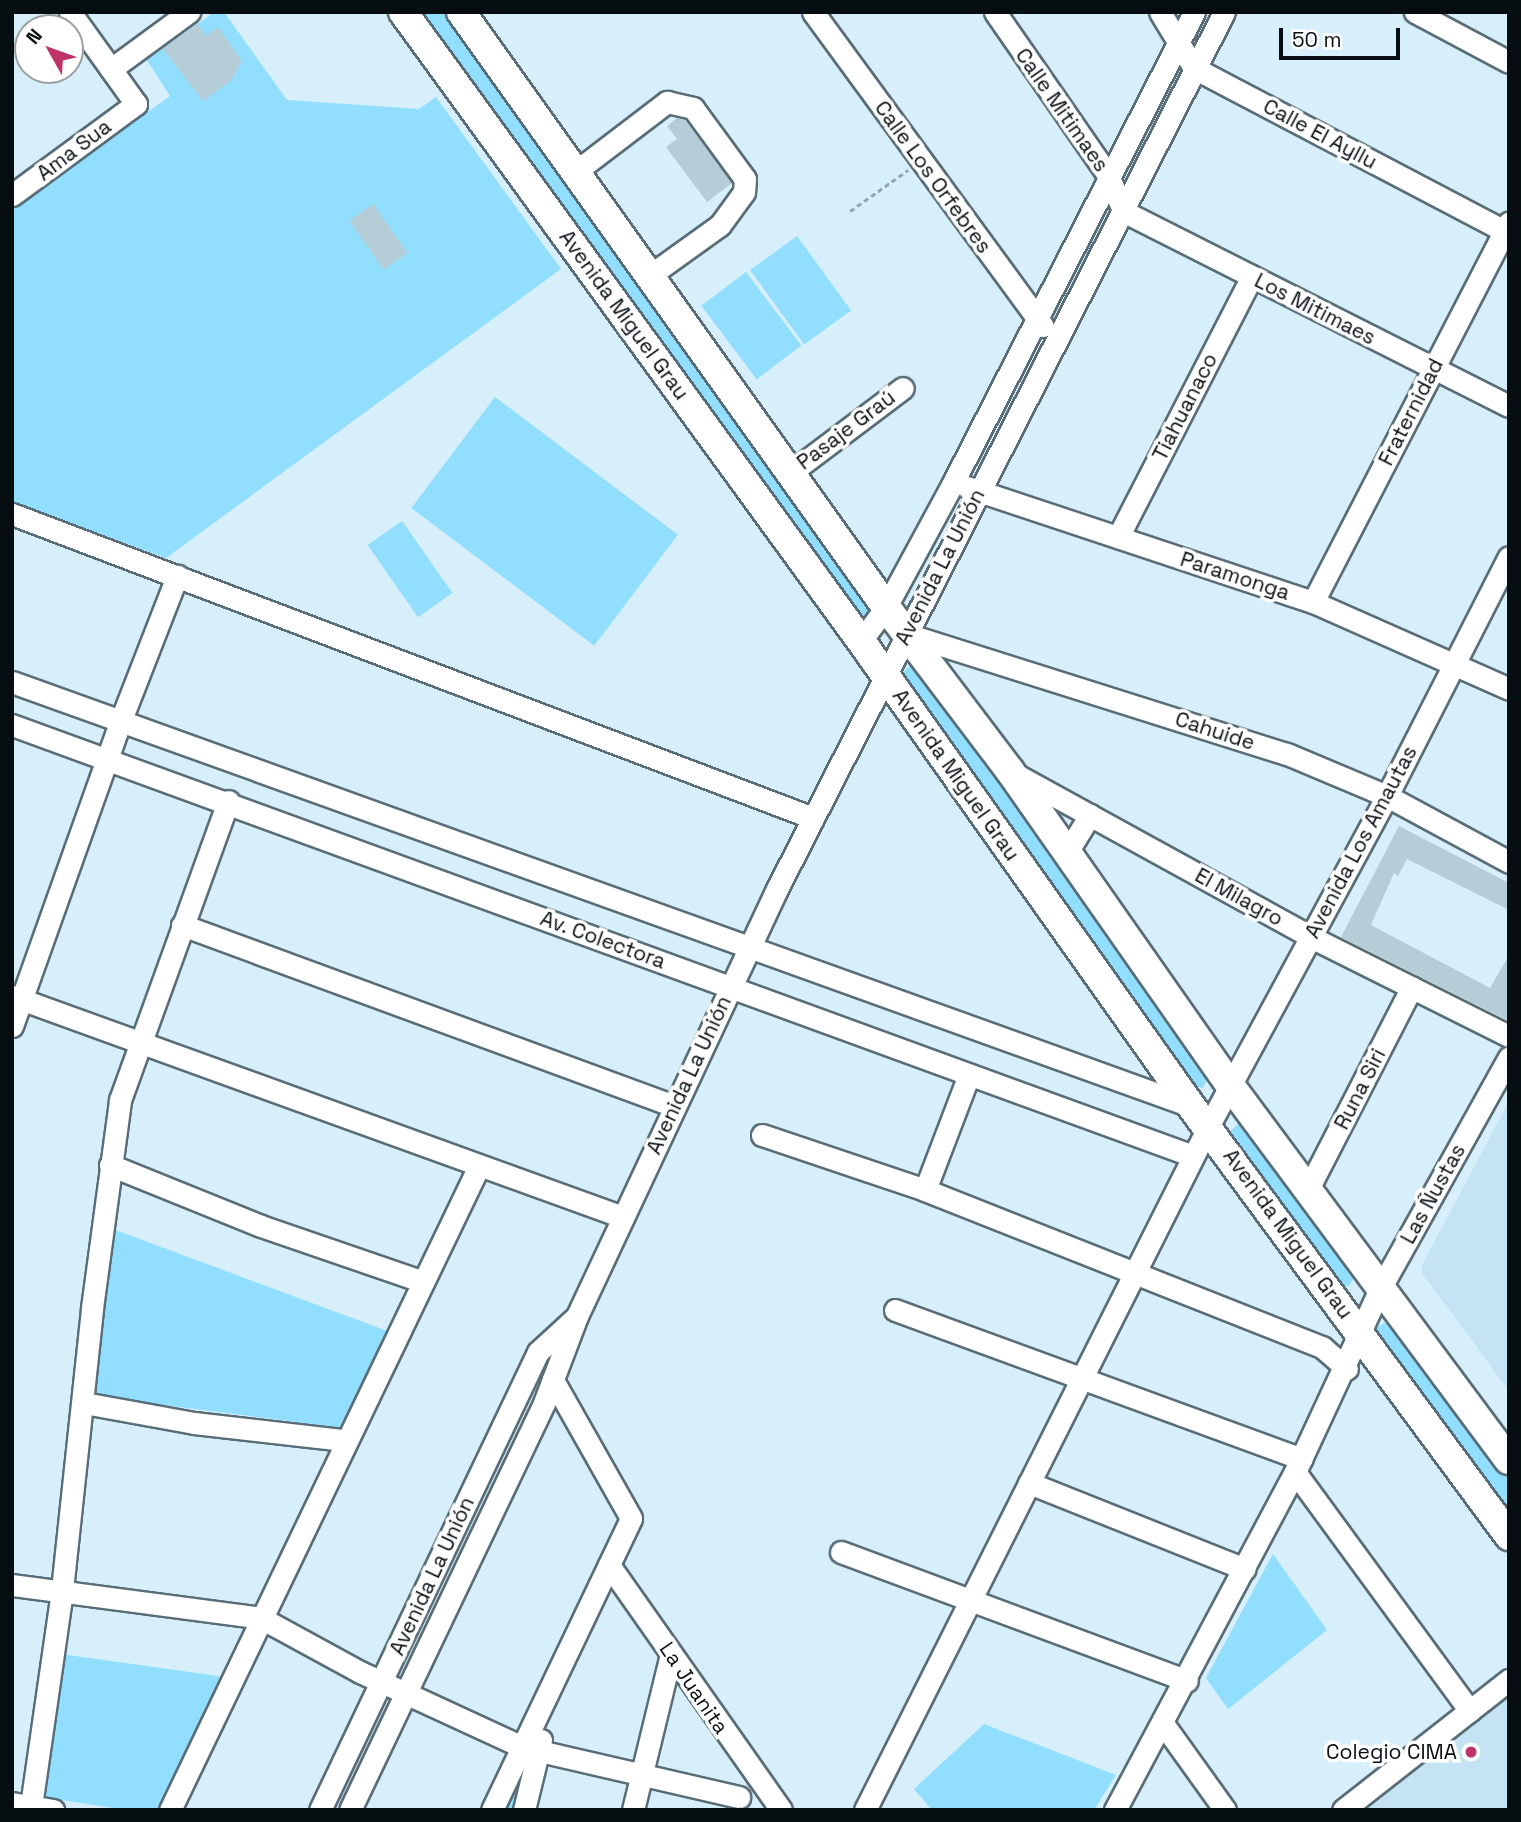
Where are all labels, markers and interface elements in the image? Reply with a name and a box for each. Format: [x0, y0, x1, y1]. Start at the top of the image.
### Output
north arrow [14, 14, 84, 84]
scale bar [1283, 14, 1404, 58]
text: N [20, 24, 48, 49]
text: 50 m [1292, 26, 1342, 53]
street label: Calle Mitimaes [1010, 43, 1114, 177]
street label: Calle El Ayllu [1259, 93, 1381, 175]
street label: Calle Los Orfebres [869, 96, 997, 258]
street label: Ama Sua [32, 114, 116, 186]
street label: Avenida Miguel Grau [554, 225, 694, 405]
street label: Los Mitimaes [1250, 268, 1380, 350]
street label: Tiahuanaco [1147, 349, 1223, 465]
street label: Fraternidad [1373, 354, 1449, 470]
street label: Pasaje Graú [792, 385, 900, 475]
street label: Avenida La Unión [890, 485, 990, 649]
street label: Paramonga [1177, 546, 1293, 606]
street label: Avenida Miguel Grau [887, 684, 1025, 866]
street label: Cahuide [1172, 706, 1258, 756]
street label: Avenida Los Amautas [1299, 741, 1423, 943]
street label: El Milagro [1191, 863, 1287, 931]
street label: Av. Colectora [537, 906, 669, 974]
street label: Avenida La Unión [641, 992, 737, 1158]
street label: Runa Siri [1329, 1044, 1391, 1134]
street label: Las Ñustas [1395, 1140, 1471, 1248]
street label: Avenida Miguel Grau [1218, 1144, 1358, 1324]
street label: Avenida La Unión [384, 1493, 480, 1659]
street label: La Juanita [654, 1637, 734, 1739]
place label: Colegio CIMA [1326, 1739, 1457, 1765]
marker: Colegio CIMA [1463, 1744, 1479, 1760]

